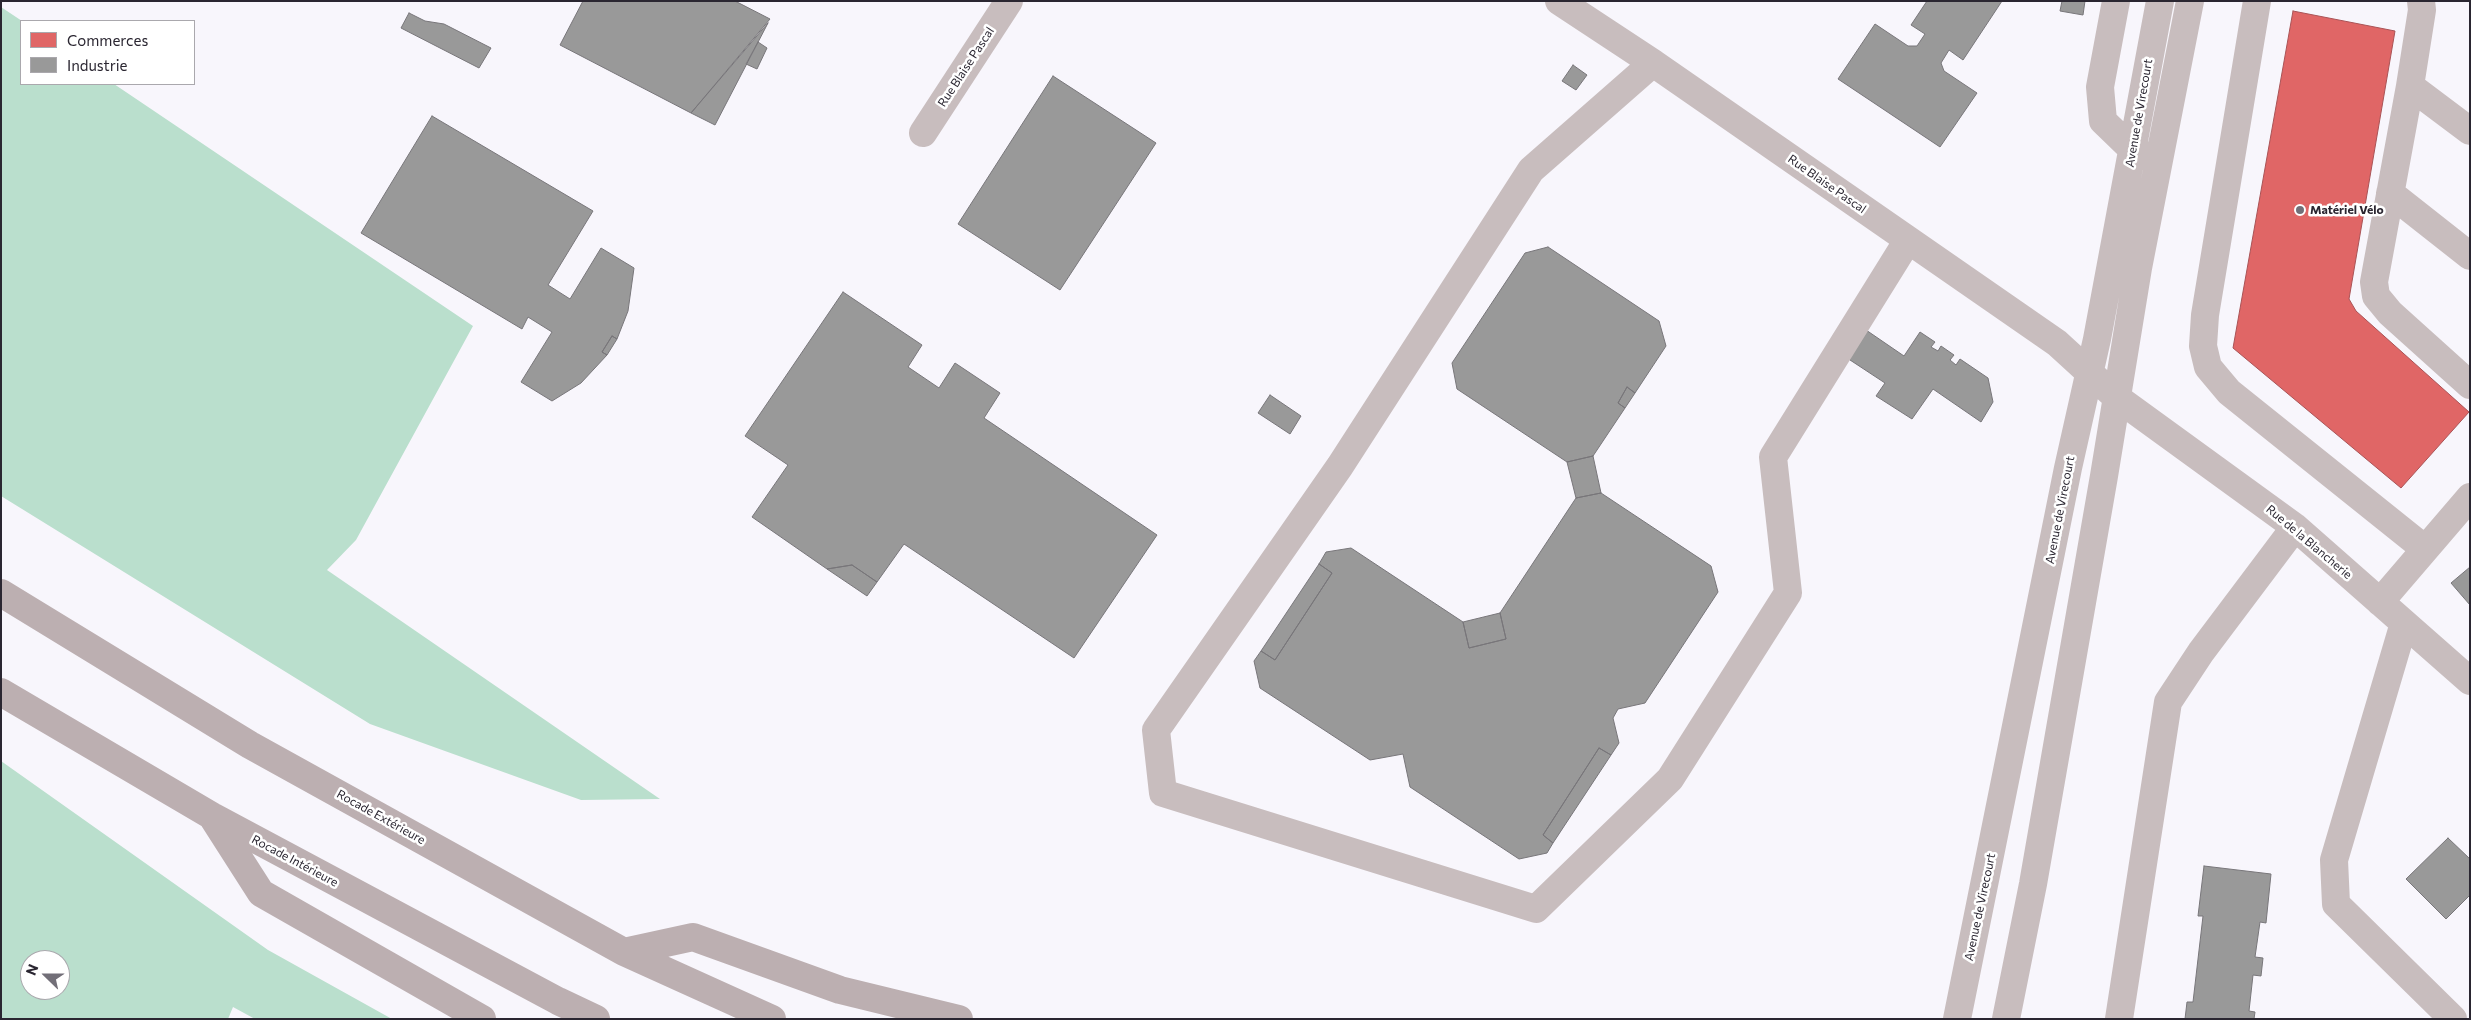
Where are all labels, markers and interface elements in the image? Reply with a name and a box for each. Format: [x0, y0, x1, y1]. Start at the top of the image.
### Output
legend [20, 20, 195, 85]
street label: Rue Blaise Pascal [935, 24, 997, 110]
text: Commerces [67, 31, 148, 49]
text: Industrie [67, 56, 128, 74]
street label: Avenue de Virecourt [2122, 58, 2156, 168]
street label: Rue Blaise Pascal [1785, 152, 1869, 216]
place label: Matériel Vélo [2310, 203, 2384, 217]
marker: Matériel Vélo [2294, 204, 2306, 216]
street label: Avenue de Virecourt [2042, 455, 2078, 565]
street label: Rue de la Blancherie [2263, 502, 2355, 582]
street label: Rocade Extérieure [334, 787, 428, 847]
street label: Rocade Intérieure [249, 832, 341, 890]
street label: Avenue de Virecourt [1962, 852, 1998, 962]
north arrow [20, 950, 70, 1000]
text: N [22, 962, 41, 978]

